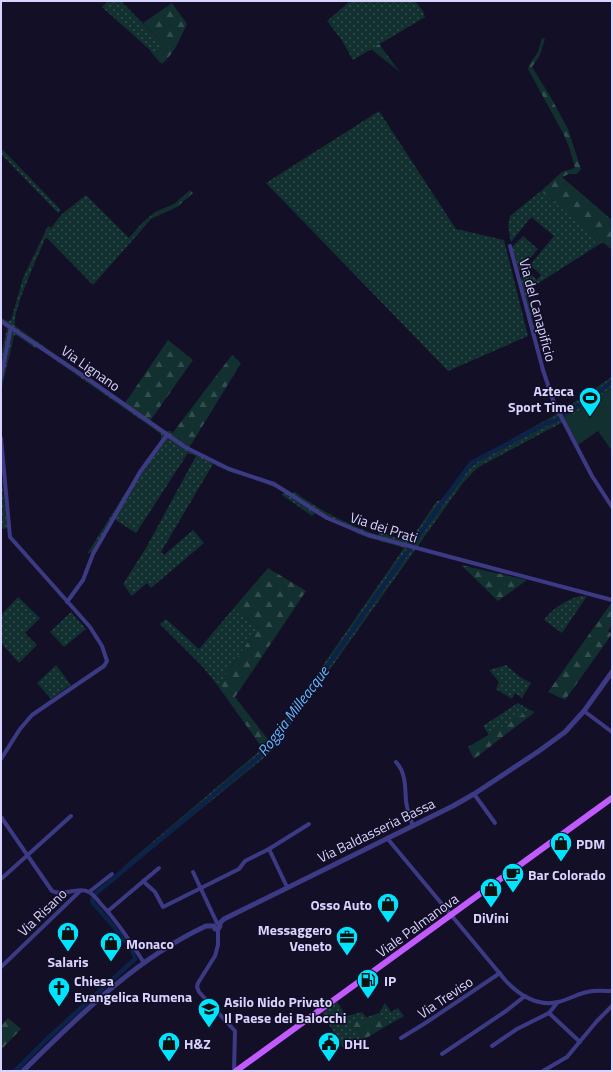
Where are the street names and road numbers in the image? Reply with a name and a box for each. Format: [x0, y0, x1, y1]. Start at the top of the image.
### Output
street label: Via del Canapificio [514, 256, 562, 364]
street label: Via Lignano [57, 340, 125, 396]
street label: Via dei Prati [347, 506, 421, 548]
street label: Via Baldasseria Bassa [314, 792, 438, 868]
street label: Via Risano [13, 883, 71, 941]
street label: Viale Palmanova [371, 888, 463, 962]
street label: Via Treviso [413, 971, 477, 1023]

